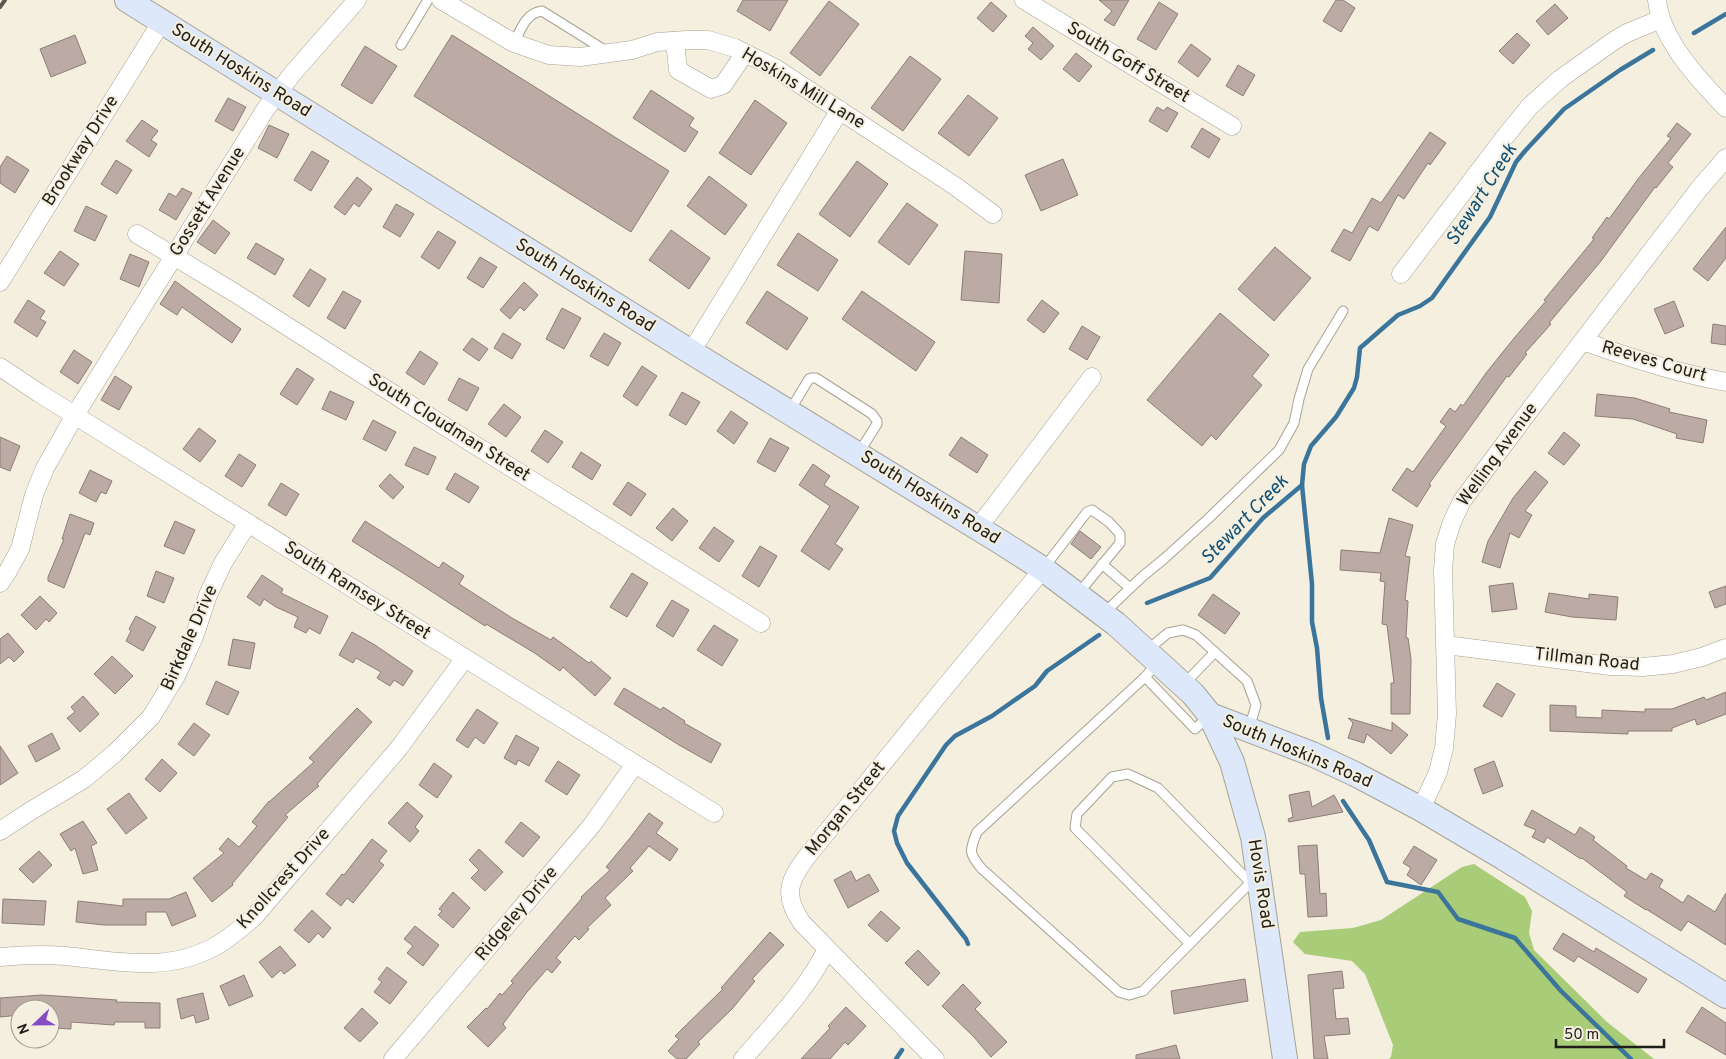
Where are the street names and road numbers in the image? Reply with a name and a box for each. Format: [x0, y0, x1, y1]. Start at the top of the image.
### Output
street label: South Goff Street [1062, 17, 1194, 109]
street label: South Hoskins Road [167, 19, 315, 123]
street label: Hoskins Mill Lane [737, 43, 869, 135]
street label: Brookway Drive [38, 91, 124, 211]
street label: Gossett Avenue [165, 143, 251, 261]
street label: South Hoskins Road [511, 234, 659, 338]
street label: Reeves Court [1599, 336, 1709, 388]
street label: South Cloudman Street [364, 369, 534, 487]
street label: Welling Avenue [1453, 399, 1543, 511]
street label: South Hoskins Road [856, 446, 1004, 550]
street label: South Ramsey Street [279, 536, 435, 646]
street label: Birkdale Drive [156, 582, 224, 694]
street label: Tillman Road [1533, 643, 1641, 677]
street label: South Hoskins Road [1218, 710, 1376, 794]
street label: Morgan Street [801, 757, 891, 861]
street label: Knollcrest Drive [232, 823, 336, 935]
street label: Hovis Road [1242, 837, 1278, 931]
street label: Ridgeley Drive [471, 862, 563, 966]

